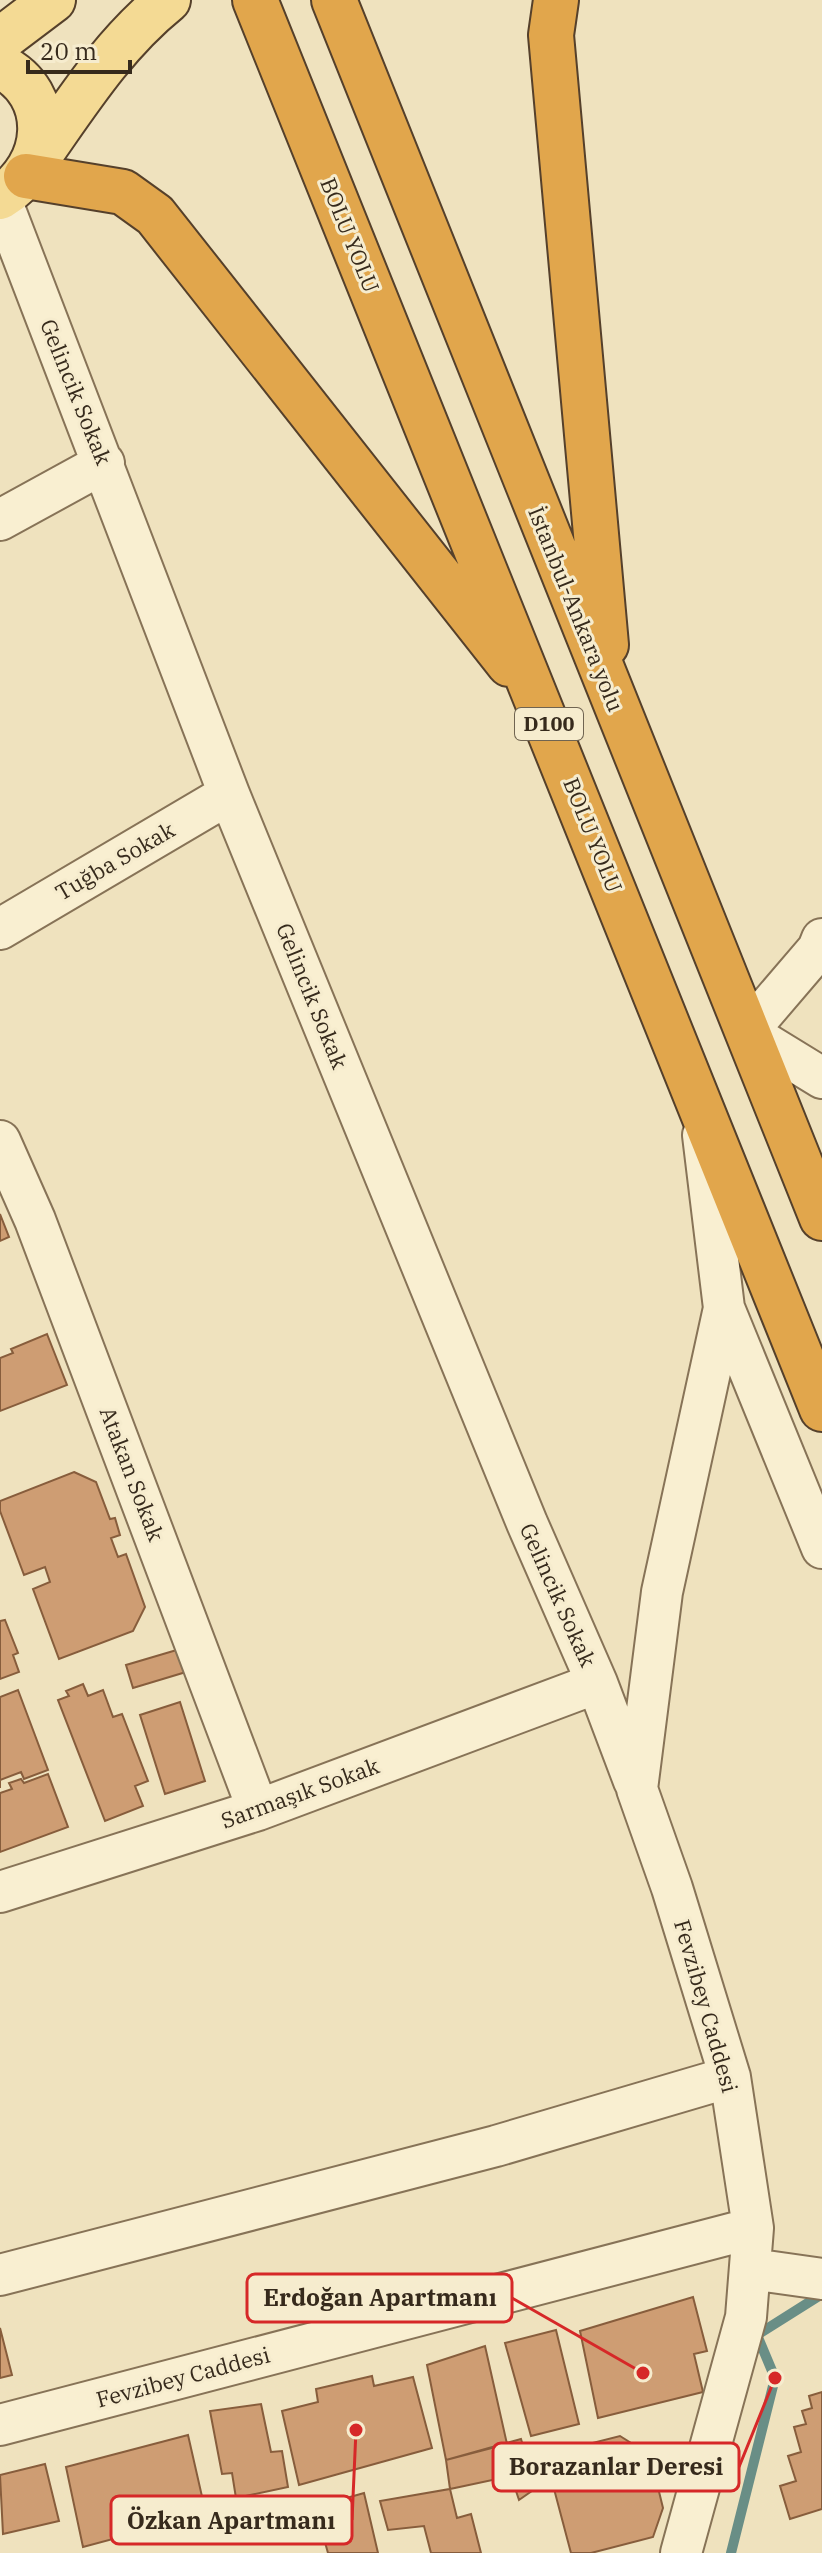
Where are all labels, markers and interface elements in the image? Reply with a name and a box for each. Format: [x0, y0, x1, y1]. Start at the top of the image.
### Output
scale bar [28, 24, 130, 74]
text: 20 m [40, 35, 97, 67]
street label: BOLU YOLU [314, 173, 387, 297]
street label: Gelincik Sokak [34, 315, 119, 469]
street label: İstanbul-Ankara yolu [522, 502, 631, 716]
road number: D100 [515, 708, 583, 740]
street label: BOLU YOLU [557, 773, 630, 897]
street label: Tuğba Sokak [50, 815, 180, 906]
street label: Gelincik Sokak [270, 919, 355, 1073]
street label: Atakan Sokak [94, 1403, 171, 1545]
street label: Gelincik Sokak [514, 1518, 603, 1671]
street label: Sarmaşık Sokak [217, 1750, 383, 1835]
street label: Fevzibey Caddesi [668, 1916, 745, 2096]
callout: Erdoğan Apartmanı [247, 2274, 512, 2322]
text: Erdoğan Apartmanı [263, 2281, 497, 2313]
street label: Fevzibey Caddesi [93, 2339, 273, 2414]
callout: Borazanlar Deresi [493, 2443, 739, 2491]
text: Borazanlar Deresi [509, 2450, 723, 2482]
callout: Özkan Apartmanı [111, 2496, 352, 2544]
text: Özkan Apartmanı [127, 2504, 335, 2536]

